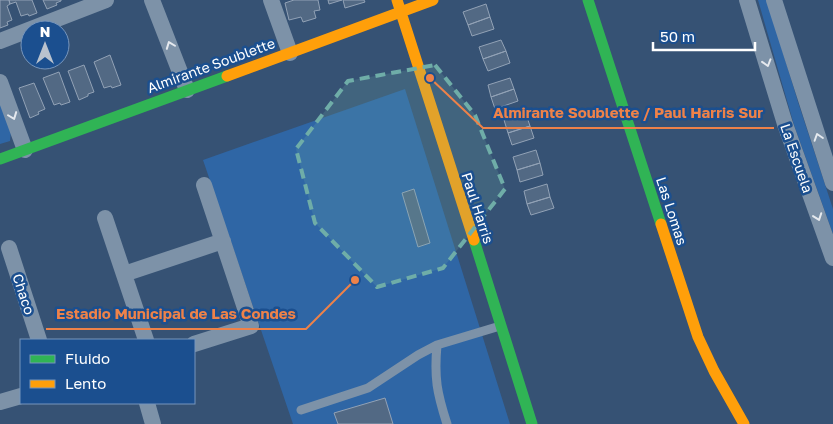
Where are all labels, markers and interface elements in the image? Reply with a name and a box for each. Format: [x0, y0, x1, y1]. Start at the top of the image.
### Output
north arrow [20, 20, 70, 70]
scale bar [653, 20, 756, 52]
text: N [40, 23, 50, 40]
text: 50 m [660, 27, 695, 45]
street label: Almirante Soublette [145, 34, 277, 96]
one-way arrow [165, 41, 176, 50]
one-way arrow [761, 59, 771, 67]
callout: Almirante Soublette / Paul Harris Sur [483, 98, 774, 128]
text: Almirante Soublette / Paul Harris Sur [493, 103, 763, 121]
one-way arrow [7, 111, 17, 120]
street label: La Escuela [777, 121, 817, 195]
one-way arrow [814, 133, 824, 142]
street label: Paul Harris [458, 170, 498, 246]
street label: Las Lomas [653, 175, 691, 247]
one-way arrow [812, 213, 822, 221]
street label: Chaco [9, 271, 39, 317]
callout: Estadio Municipal de Las Condes [46, 299, 306, 329]
text: Estadio Municipal de Las Condes [56, 304, 296, 322]
legend [20, 339, 195, 404]
text: Fluido [65, 349, 110, 367]
text: Lento [65, 374, 106, 392]

